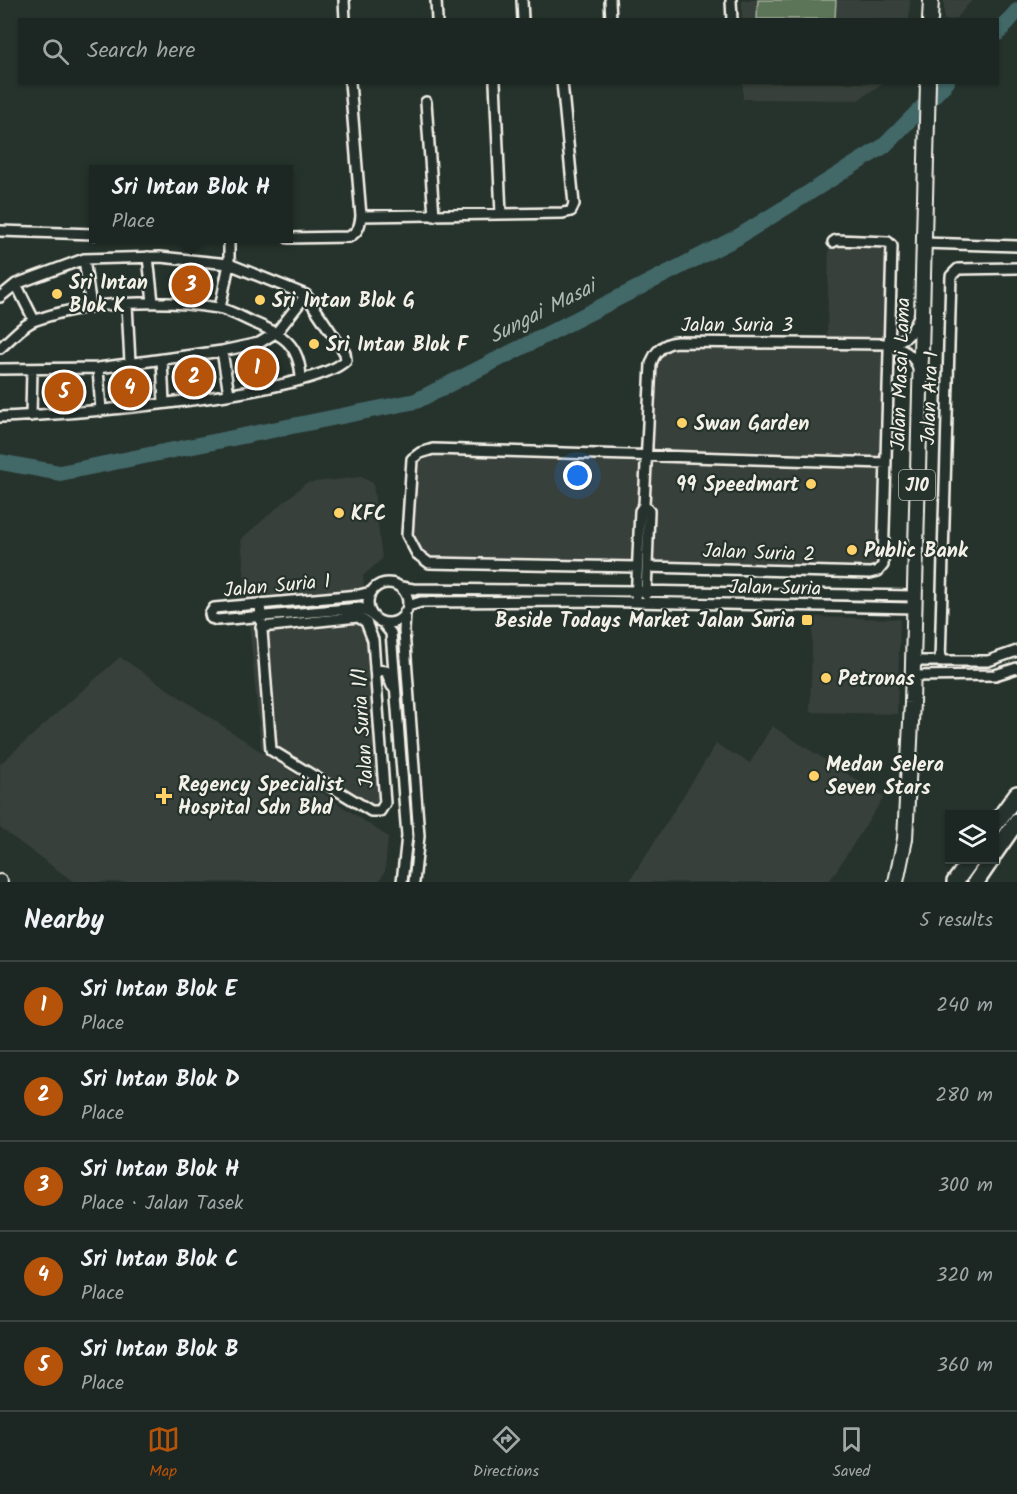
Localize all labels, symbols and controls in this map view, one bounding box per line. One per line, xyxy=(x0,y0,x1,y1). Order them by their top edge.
search box xyxy=(18,18,999,84)
text: Search here xyxy=(87,34,195,69)
icon: search xyxy=(39,35,72,68)
popup xyxy=(89,165,293,243)
text: Sri Intan Blok H xyxy=(112,171,270,206)
text: Place xyxy=(112,206,155,238)
pin: 3 xyxy=(172,262,210,308)
place label: Sri Intan Blok K xyxy=(69,268,148,323)
water label: Sungai Masai xyxy=(484,270,605,353)
place label: Sri Intan Blok G xyxy=(272,286,415,318)
marker: Sri Intan Blok K xyxy=(50,287,64,301)
marker: Sri Intan Blok G xyxy=(253,293,267,307)
street label: Jalan Masai Lama xyxy=(883,297,921,451)
street label: Jalan Suria 3 xyxy=(681,310,793,342)
place label: Sri Intan Blok F xyxy=(326,330,469,362)
marker: Sri Intan Blok F xyxy=(307,337,321,351)
pin: 1 xyxy=(238,346,276,391)
street label: Jalan Ara 1 xyxy=(913,350,949,446)
pin: 2 xyxy=(174,354,214,400)
pin: 4 xyxy=(110,366,150,410)
pin: 5 xyxy=(44,370,84,414)
place label: Swan Garden xyxy=(694,409,809,441)
marker: Swan Garden xyxy=(675,416,689,430)
your location xyxy=(563,461,592,490)
place label: 99 Speedmart xyxy=(676,470,800,502)
road number: J10 xyxy=(899,470,935,500)
marker: 99 Speedmart xyxy=(804,477,818,491)
place label: KFC xyxy=(351,499,386,531)
marker: KFC xyxy=(332,506,346,520)
street label: Jalan Suria 2 xyxy=(702,536,816,572)
place label: Public Bank xyxy=(864,536,969,568)
marker: Public Bank xyxy=(845,543,859,557)
street label: Jalan Suria 1 xyxy=(222,566,332,608)
street label: Jalan Suria xyxy=(728,572,822,606)
place label: Beside Todays Market Jalan Suria xyxy=(495,606,795,638)
marker: Beside Todays Market Jalan Suria xyxy=(800,613,814,627)
place label: Petronas xyxy=(838,664,915,696)
street label: Jalan Suria 1/1 xyxy=(344,667,384,789)
marker: Petronas xyxy=(819,671,833,685)
place label: Medan Selera Seven Stars xyxy=(826,750,944,805)
marker: Medan Selera Seven Stars xyxy=(807,769,821,783)
place label: Regency Specialist Hospital Sdn Bhd xyxy=(178,770,345,825)
marker: Regency Specialist Hospital Sdn Bhd xyxy=(155,787,173,805)
map controls xyxy=(945,810,999,864)
button: layers xyxy=(945,810,999,864)
text: Nearby xyxy=(24,900,104,942)
text: 5 results xyxy=(919,905,993,937)
text: Sri Intan Blok E xyxy=(81,973,237,1008)
text: 1 xyxy=(40,990,47,1022)
text: 240 m xyxy=(936,990,993,1022)
text: Place xyxy=(81,1008,124,1040)
text: Sri Intan Blok D xyxy=(81,1063,240,1098)
text: 2 xyxy=(38,1080,49,1112)
text: 280 m xyxy=(935,1080,993,1112)
text: Place xyxy=(81,1098,124,1130)
text: Sri Intan Blok H xyxy=(81,1153,239,1188)
text: 3 xyxy=(38,1170,49,1202)
text: 300 m xyxy=(938,1170,993,1202)
text: Place · Jalan Tasek xyxy=(81,1188,244,1220)
text: Sri Intan Blok C xyxy=(81,1243,239,1278)
text: 4 xyxy=(38,1260,49,1292)
text: 320 m xyxy=(936,1260,993,1292)
text: Place xyxy=(81,1278,124,1310)
text: Sri Intan Blok B xyxy=(81,1333,239,1368)
text: 5 xyxy=(38,1350,49,1382)
text: 360 m xyxy=(937,1350,993,1382)
text: Place xyxy=(81,1368,124,1400)
tab: Map xyxy=(147,1423,180,1484)
tab: Directions xyxy=(473,1423,539,1484)
tab: Saved xyxy=(832,1423,870,1484)

